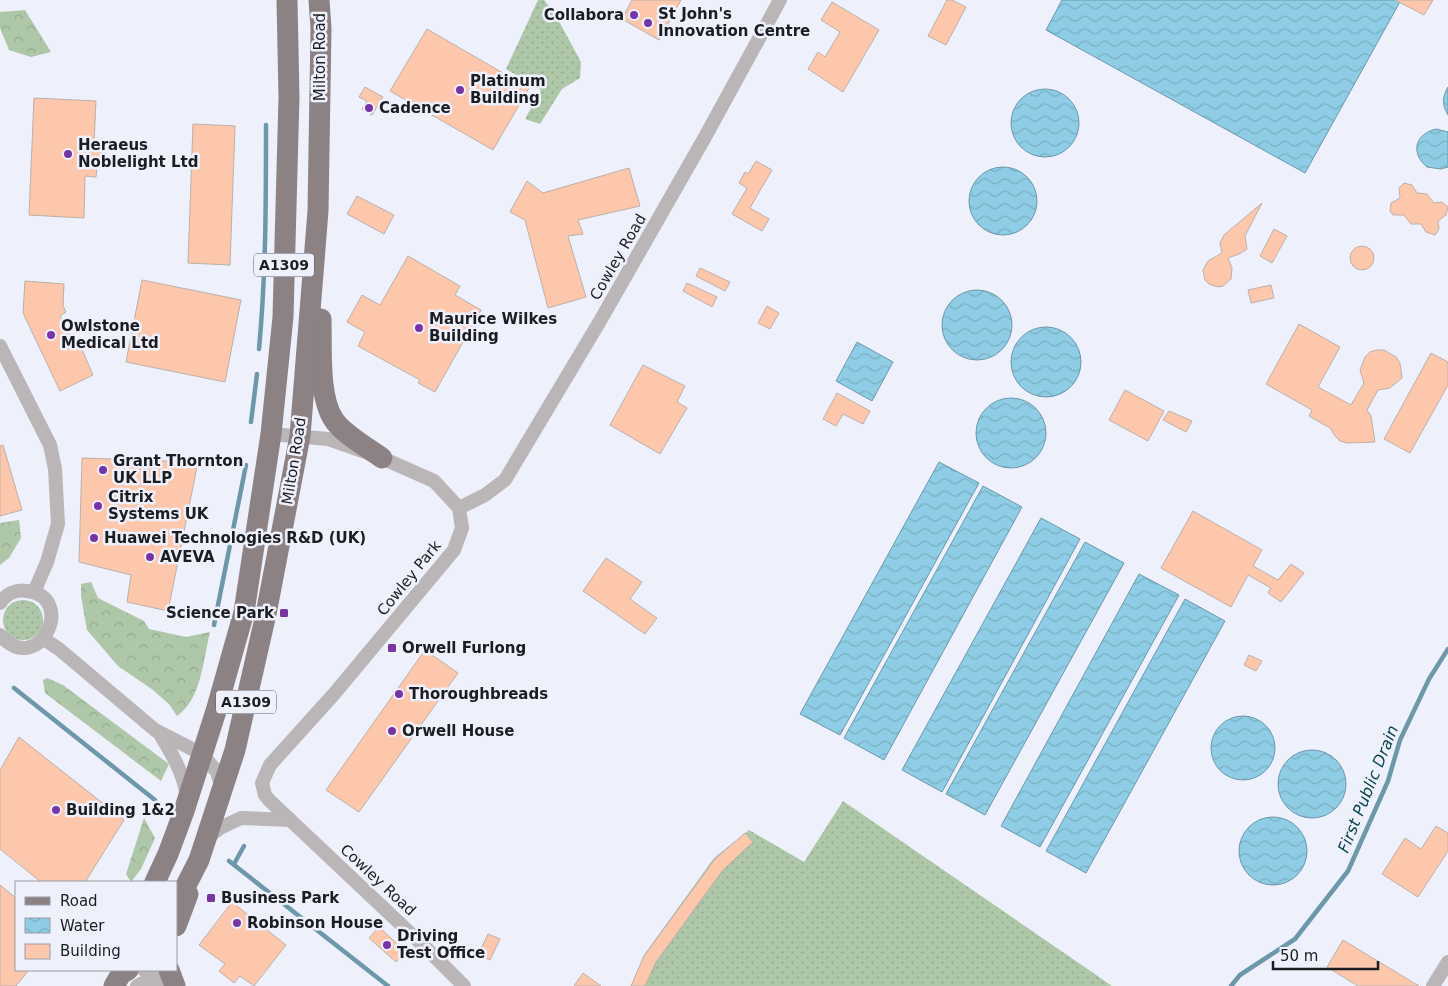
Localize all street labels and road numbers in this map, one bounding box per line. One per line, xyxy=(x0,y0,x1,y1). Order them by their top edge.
street label: Milton Road xyxy=(311,13,329,101)
street label: Cowley Road xyxy=(586,211,650,303)
road number: A1309 xyxy=(254,254,314,276)
street label: Milton Road xyxy=(278,416,310,506)
street label: Cowley Park xyxy=(373,537,445,619)
road number: A1309 xyxy=(216,690,276,714)
street label: Cowley Road xyxy=(337,840,419,920)

